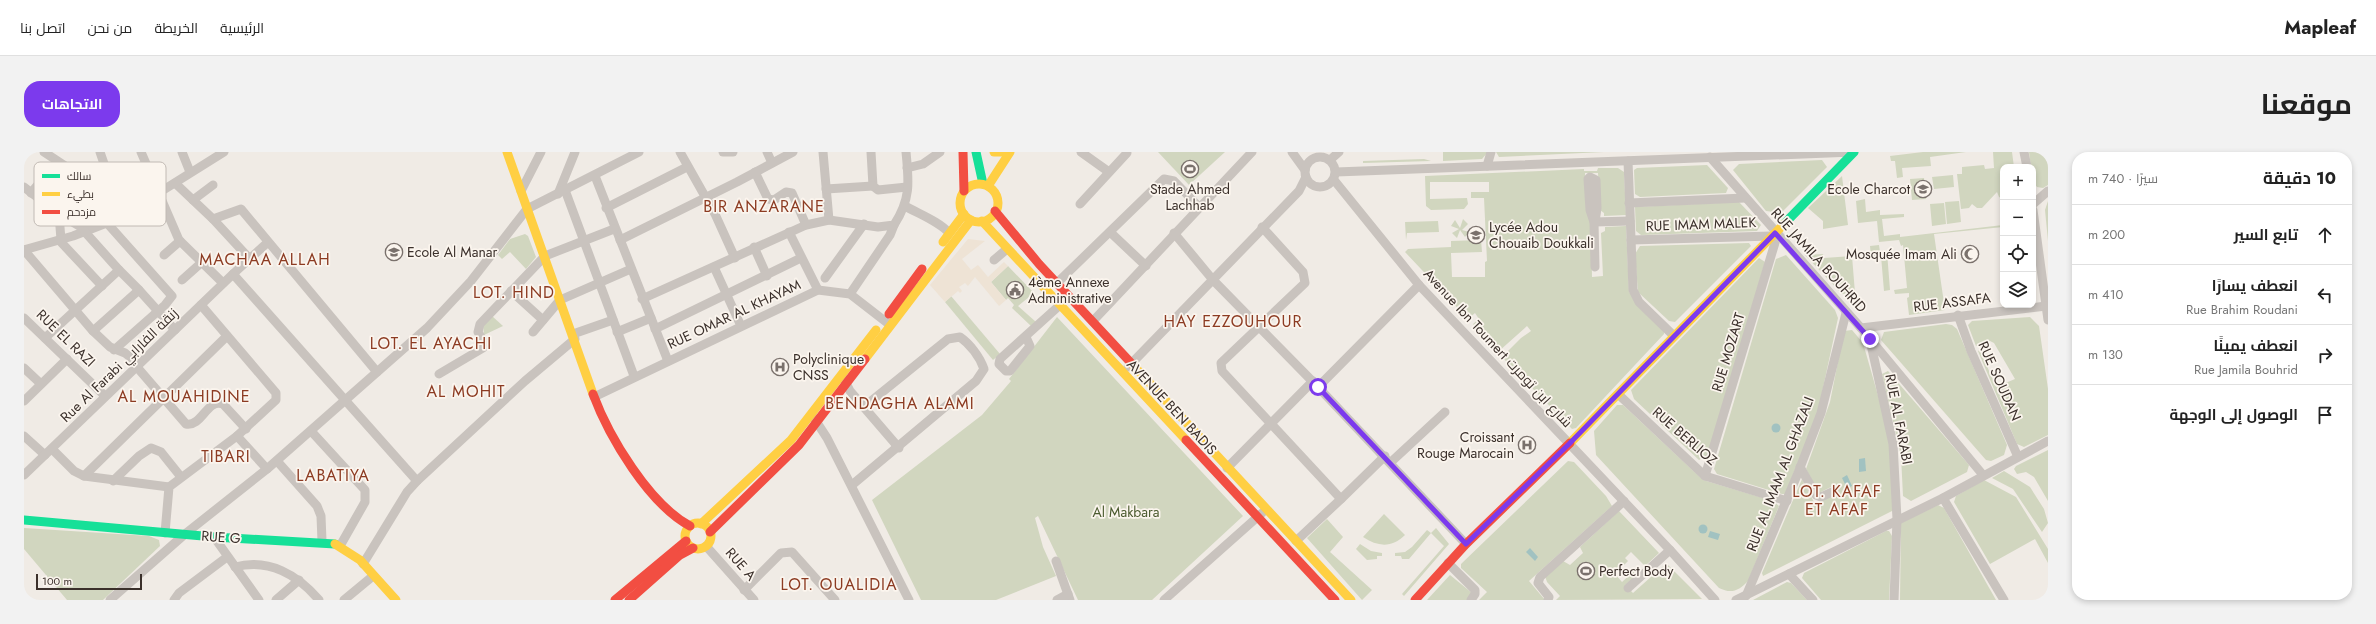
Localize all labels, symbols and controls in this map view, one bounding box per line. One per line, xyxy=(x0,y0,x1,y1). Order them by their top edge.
text: Mapleaf xyxy=(2284,14,2356,41)
text: اتصل بنا xyxy=(20,18,65,38)
text: من نحن xyxy=(87,18,132,38)
text: الخريطة xyxy=(154,18,198,38)
text: الرئيسية xyxy=(220,18,264,38)
button: الاتجاهات xyxy=(24,81,120,127)
text: موقعنا xyxy=(2261,84,2352,125)
sports icon: Stade Ahmed Lachhab xyxy=(1180,159,1200,179)
legend xyxy=(34,162,166,226)
map controls xyxy=(2000,164,2036,308)
button: + xyxy=(2000,164,2036,200)
text: 10 دقيقة xyxy=(2263,166,2336,190)
text: سالك xyxy=(67,168,91,184)
text: سيرًا · 740 m xyxy=(2088,169,2158,188)
place label: Stade Ahmed Lachhab xyxy=(1150,179,1230,215)
place label: Ecole Charcot xyxy=(1827,179,1911,199)
school or university icon: Ecole Charcot xyxy=(1913,179,1933,199)
text: بطيء xyxy=(67,186,94,203)
district label: BIR ANZARANE xyxy=(703,195,825,218)
button: − xyxy=(2000,200,2036,236)
street label: RUE JAMILA BOUHRID xyxy=(1767,203,1871,317)
text: مزدحم xyxy=(67,204,96,220)
street label: RUE IMAM MALEK xyxy=(1645,212,1757,236)
place label: Lycée Adou Chouaib Doukkali xyxy=(1489,217,1594,253)
text: تابع السير xyxy=(2234,224,2298,246)
icon: ahead xyxy=(2314,224,2336,246)
school or university icon: Lycée Adou Chouaib Doukkali xyxy=(1466,225,1486,245)
text: 200 m xyxy=(2088,225,2125,244)
button: locate xyxy=(2000,236,2036,272)
school or university icon: Ecole Al Manar xyxy=(384,242,404,262)
place label: Ecole Al Manar xyxy=(407,242,497,262)
place label: Mosquée Imam Ali xyxy=(1846,244,1957,264)
mosque icon: Mosquée Imam Ali xyxy=(1960,244,1980,264)
district label: MACHAA ALLAH xyxy=(199,248,331,271)
street label: Avenue Ibn Toumert شارع ابن تومرت xyxy=(1419,264,1577,432)
place label: 4ème Annexe Administrative xyxy=(1028,272,1111,308)
button: layers xyxy=(2000,272,2036,308)
street label: RUE OMAR AL KHAYAM xyxy=(664,274,804,354)
text: انعطف يسارًا xyxy=(2212,275,2298,297)
public building icon: 4ème Annexe Administrative xyxy=(1005,280,1025,300)
district label: LOT. HIND xyxy=(473,281,555,304)
icon: left xyxy=(2314,284,2336,306)
text: 410 m xyxy=(2088,285,2123,304)
street label: RUE ASSAFA xyxy=(1912,287,1992,317)
text: Rue Brahim Roudani xyxy=(2186,300,2298,319)
street label: Rue Al Farabi زنقة الفارابي xyxy=(56,303,184,428)
street label: RUE EL RAZI xyxy=(32,305,100,371)
district label: HAY EZZOUHOUR xyxy=(1164,310,1302,333)
street label: RUE MOZART xyxy=(1706,310,1750,394)
route end xyxy=(1861,330,1879,348)
district label: LOT. EL AYACHI xyxy=(370,332,492,355)
text: انعطف يمينًا xyxy=(2214,335,2298,357)
street label: RUE SOUDAN xyxy=(1974,338,2026,424)
icon: right xyxy=(2314,344,2336,366)
text: 130 m xyxy=(2088,345,2123,364)
place label: Polyclinique CNSS xyxy=(793,349,864,385)
street label: AVENUE BEN BADIS xyxy=(1122,355,1222,460)
hospital icon: Polyclinique CNSS xyxy=(770,357,790,377)
text: Rue Jamila Bouhrid xyxy=(2194,360,2298,379)
street label: RUE AL FARABI xyxy=(1880,372,1918,466)
route start xyxy=(1309,378,1327,396)
district label: AL MOHIT xyxy=(427,380,505,403)
district label: AL MOUAHIDINE xyxy=(117,385,251,408)
district label: BENDAGHA ALAMI xyxy=(825,392,975,415)
street label: RUE AL IMAM AL GHAZALI xyxy=(1741,394,1819,554)
street label: RUE BERLIOZ xyxy=(1648,402,1722,470)
text: الوصول إلى الوجهة xyxy=(2169,404,2298,426)
icon: arrive xyxy=(2314,404,2336,426)
place label: Croissant Rouge Marocain xyxy=(1417,427,1515,463)
hospital icon: Croissant Rouge Marocain xyxy=(1517,435,1537,455)
district label: TIBARI xyxy=(201,445,251,468)
district label: LABATIYA xyxy=(296,464,370,487)
district label: LOT. KAFAF ET AFAF xyxy=(1792,480,1882,521)
park label: Al Makbara xyxy=(1092,502,1160,522)
street label: RUE G xyxy=(201,526,241,548)
street label: RUE A xyxy=(721,543,761,585)
sports icon: Perfect Body xyxy=(1576,561,1596,581)
place label: Perfect Body xyxy=(1599,561,1674,581)
scale bar xyxy=(36,572,142,591)
text: 100 m xyxy=(42,573,72,589)
district label: LOT. OUALIDIA xyxy=(780,573,898,596)

